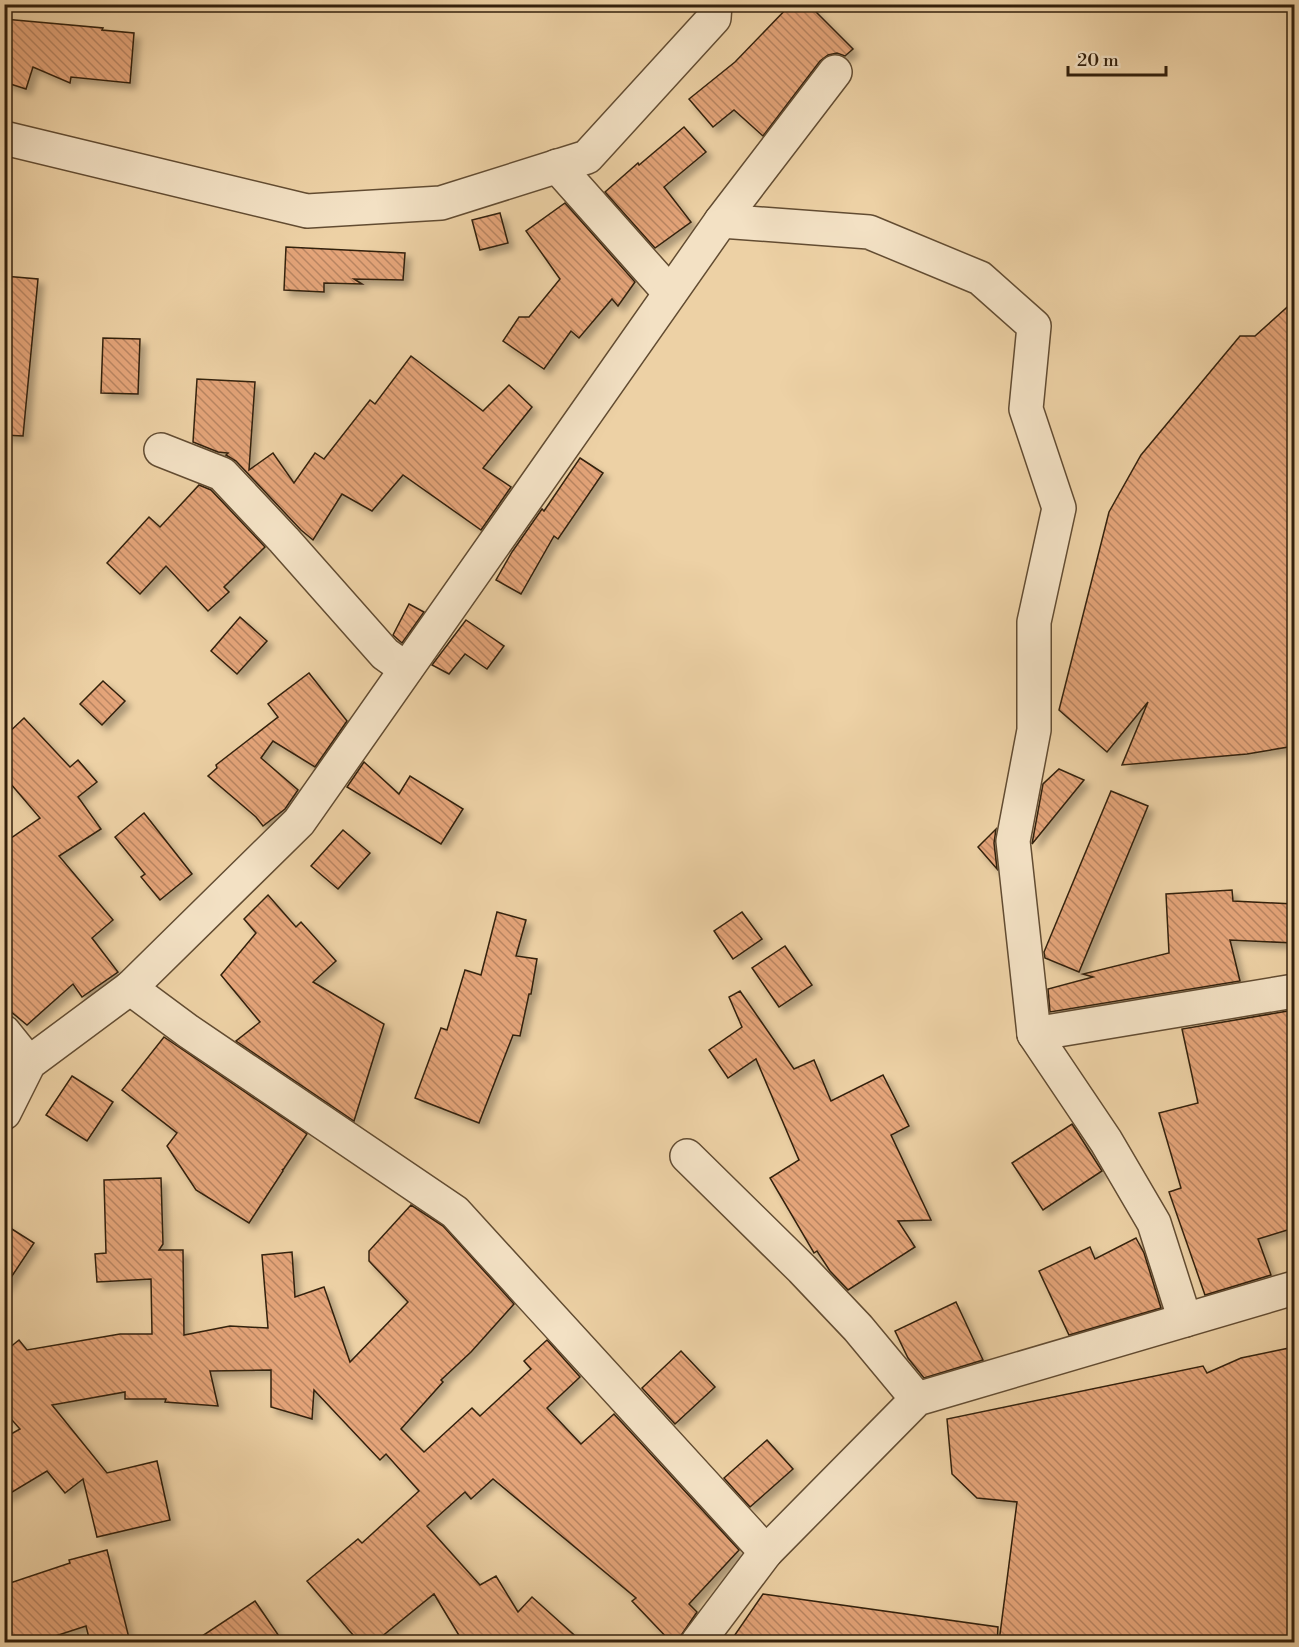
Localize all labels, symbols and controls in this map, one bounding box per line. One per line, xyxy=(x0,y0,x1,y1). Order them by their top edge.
scale bar xyxy=(1068,39,1166,77)
text: 20 m xyxy=(1077,49,1119,72)

